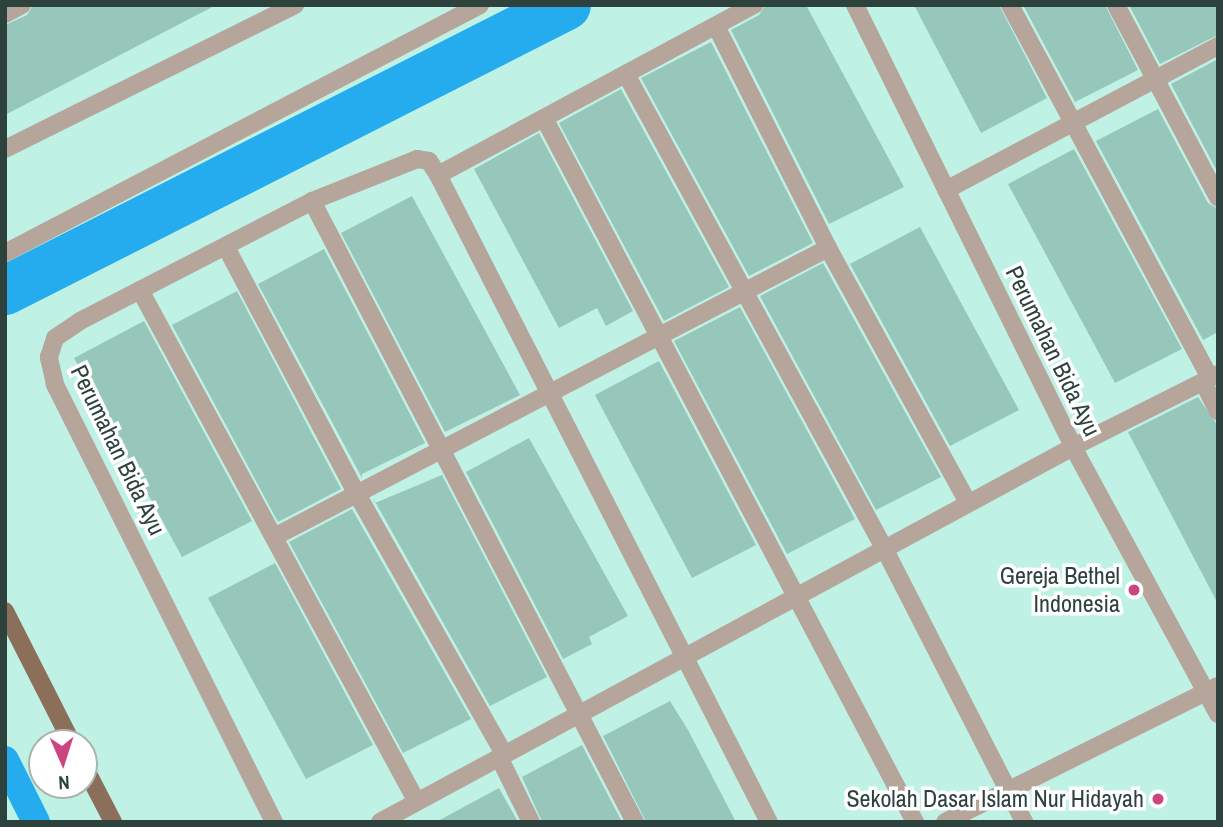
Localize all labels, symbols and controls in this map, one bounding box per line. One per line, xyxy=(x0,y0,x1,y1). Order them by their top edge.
street label: Perumahan Bida Ayu xyxy=(999,261,1107,441)
street label: Perumahan Bida Ayu xyxy=(64,360,172,540)
place label: Gereja Bethel Indonesia xyxy=(1000,562,1120,618)
marker: Gereja Bethel Indonesia xyxy=(1126,582,1142,598)
north arrow xyxy=(28,729,98,799)
text: N xyxy=(58,770,70,796)
place label: Sekolah Dasar Islam Nur Hidayah xyxy=(846,785,1144,813)
marker: Sekolah Dasar Islam Nur Hidayah xyxy=(1150,791,1166,807)

